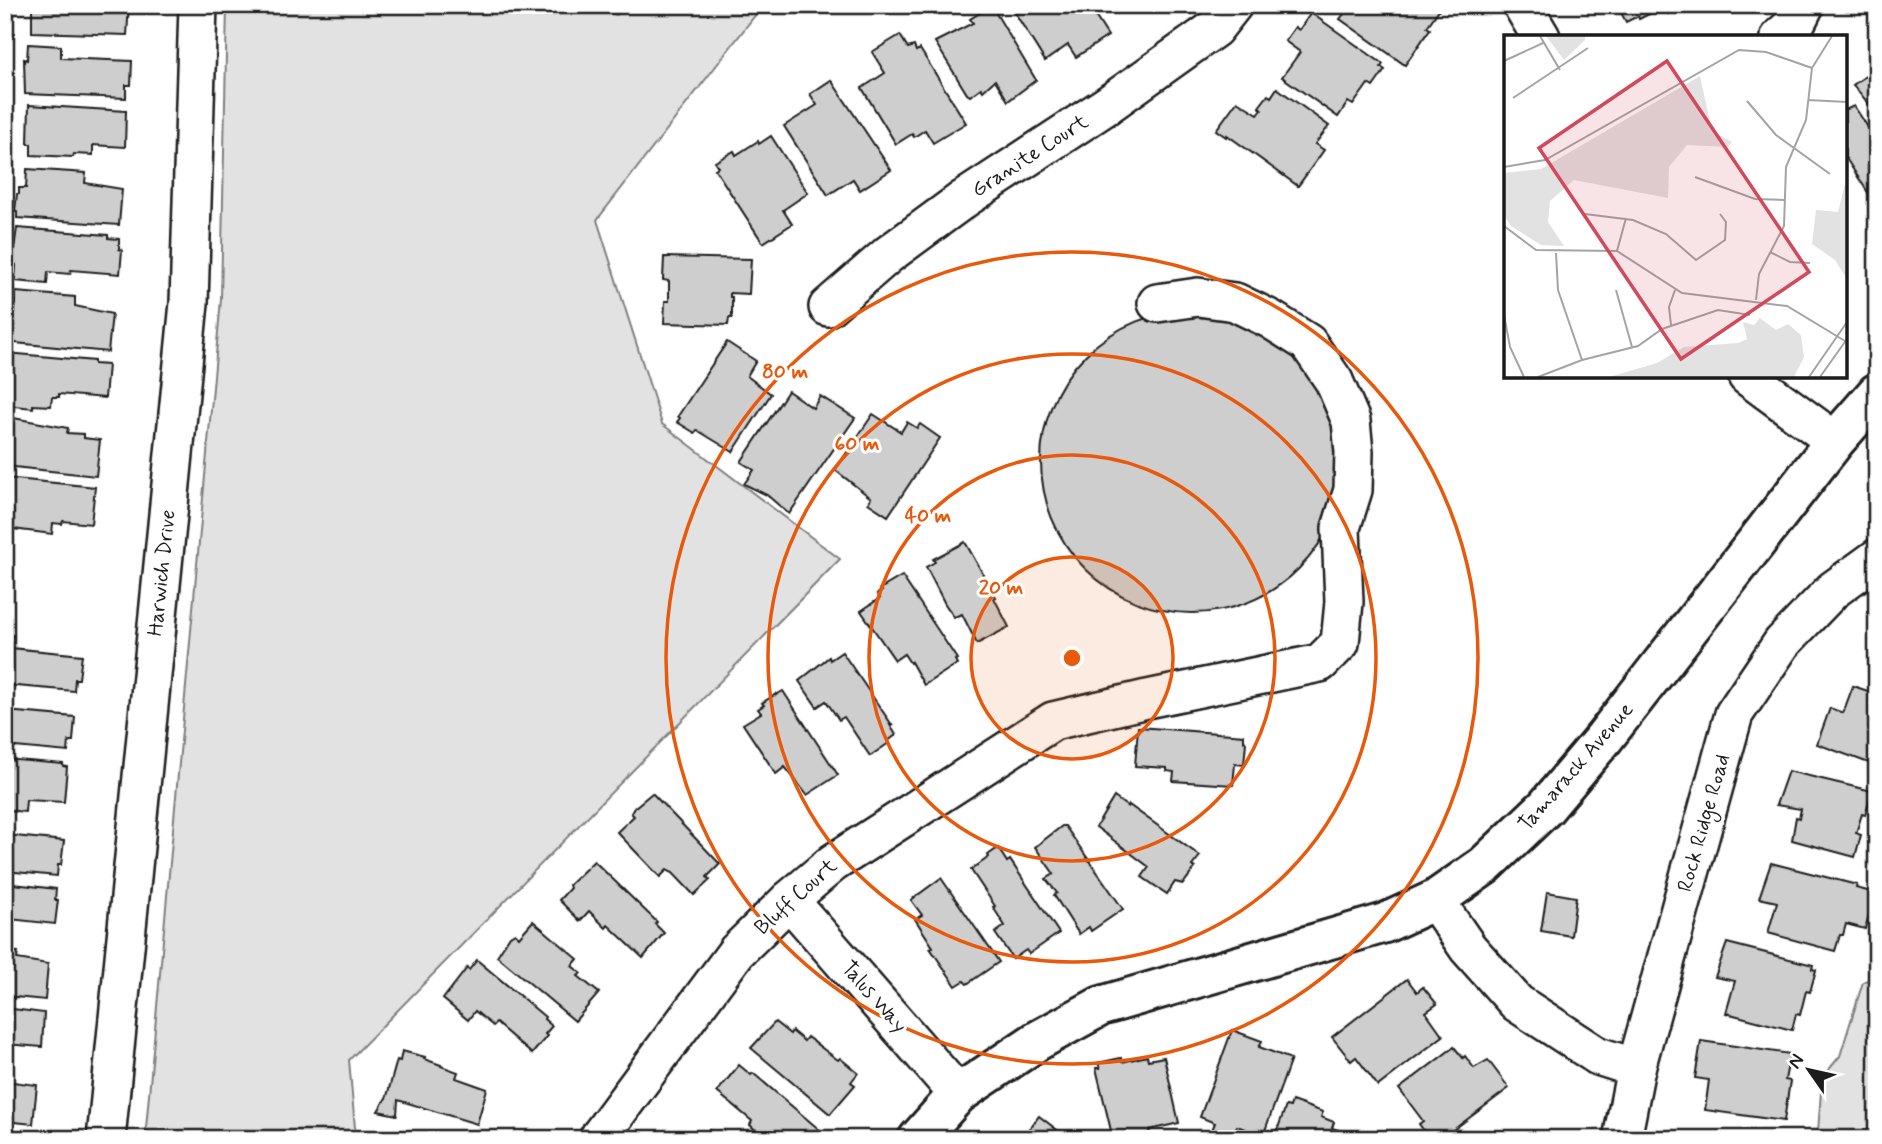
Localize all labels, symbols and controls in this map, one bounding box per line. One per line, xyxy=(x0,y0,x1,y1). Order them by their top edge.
inset map xyxy=(1504,35,1847,378)
street label: Granite Court xyxy=(966,108,1094,204)
text: 80 m xyxy=(762,358,808,386)
text: 60 m xyxy=(834,430,880,458)
text: 40 m xyxy=(905,502,952,530)
street label: Harwich Drive xyxy=(141,508,183,638)
text: 20 m xyxy=(979,574,1024,602)
centre of rings xyxy=(1060,646,1084,670)
street label: Tamarack Avenue xyxy=(1512,696,1640,838)
street label: Rock Ridge Road xyxy=(1671,751,1738,895)
street label: Bluff Court xyxy=(749,852,844,942)
street label: Talus Way xyxy=(835,955,913,1039)
north arrow xyxy=(1773,1036,1843,1106)
text: N xyxy=(1782,1049,1810,1074)

